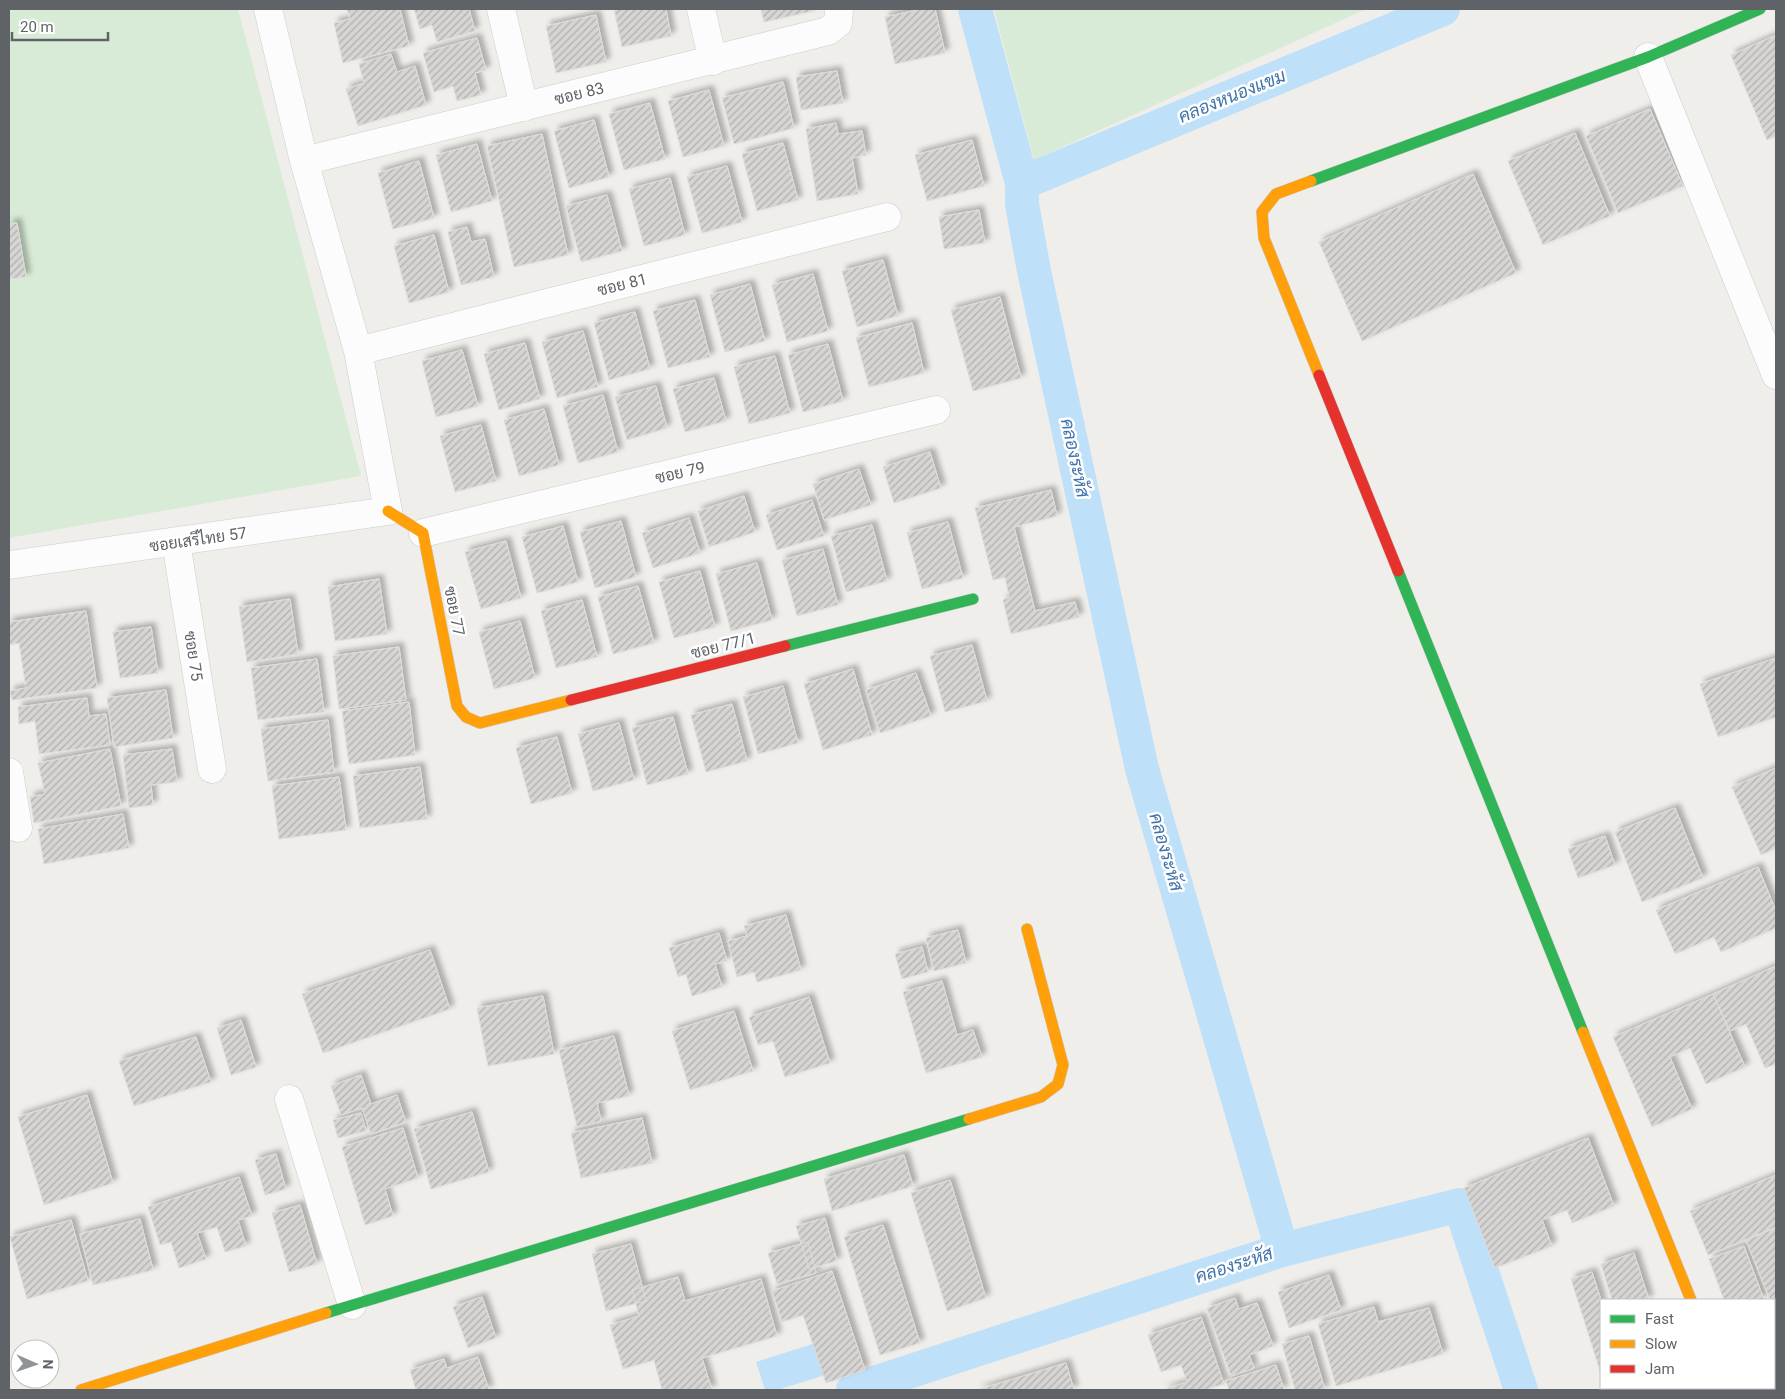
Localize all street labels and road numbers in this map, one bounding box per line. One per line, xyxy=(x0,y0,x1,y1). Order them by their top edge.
street label: ซอย 83 xyxy=(552,78,606,109)
street label: ซอย 81 xyxy=(595,269,649,300)
street label: ซอย 79 xyxy=(653,458,707,487)
street label: ซอยเสรีไทย 57 xyxy=(148,521,248,556)
street label: ซอย 77 xyxy=(440,585,469,638)
street label: ซอย 77/1 xyxy=(689,628,757,663)
street label: ซอย 75 xyxy=(180,630,207,682)

